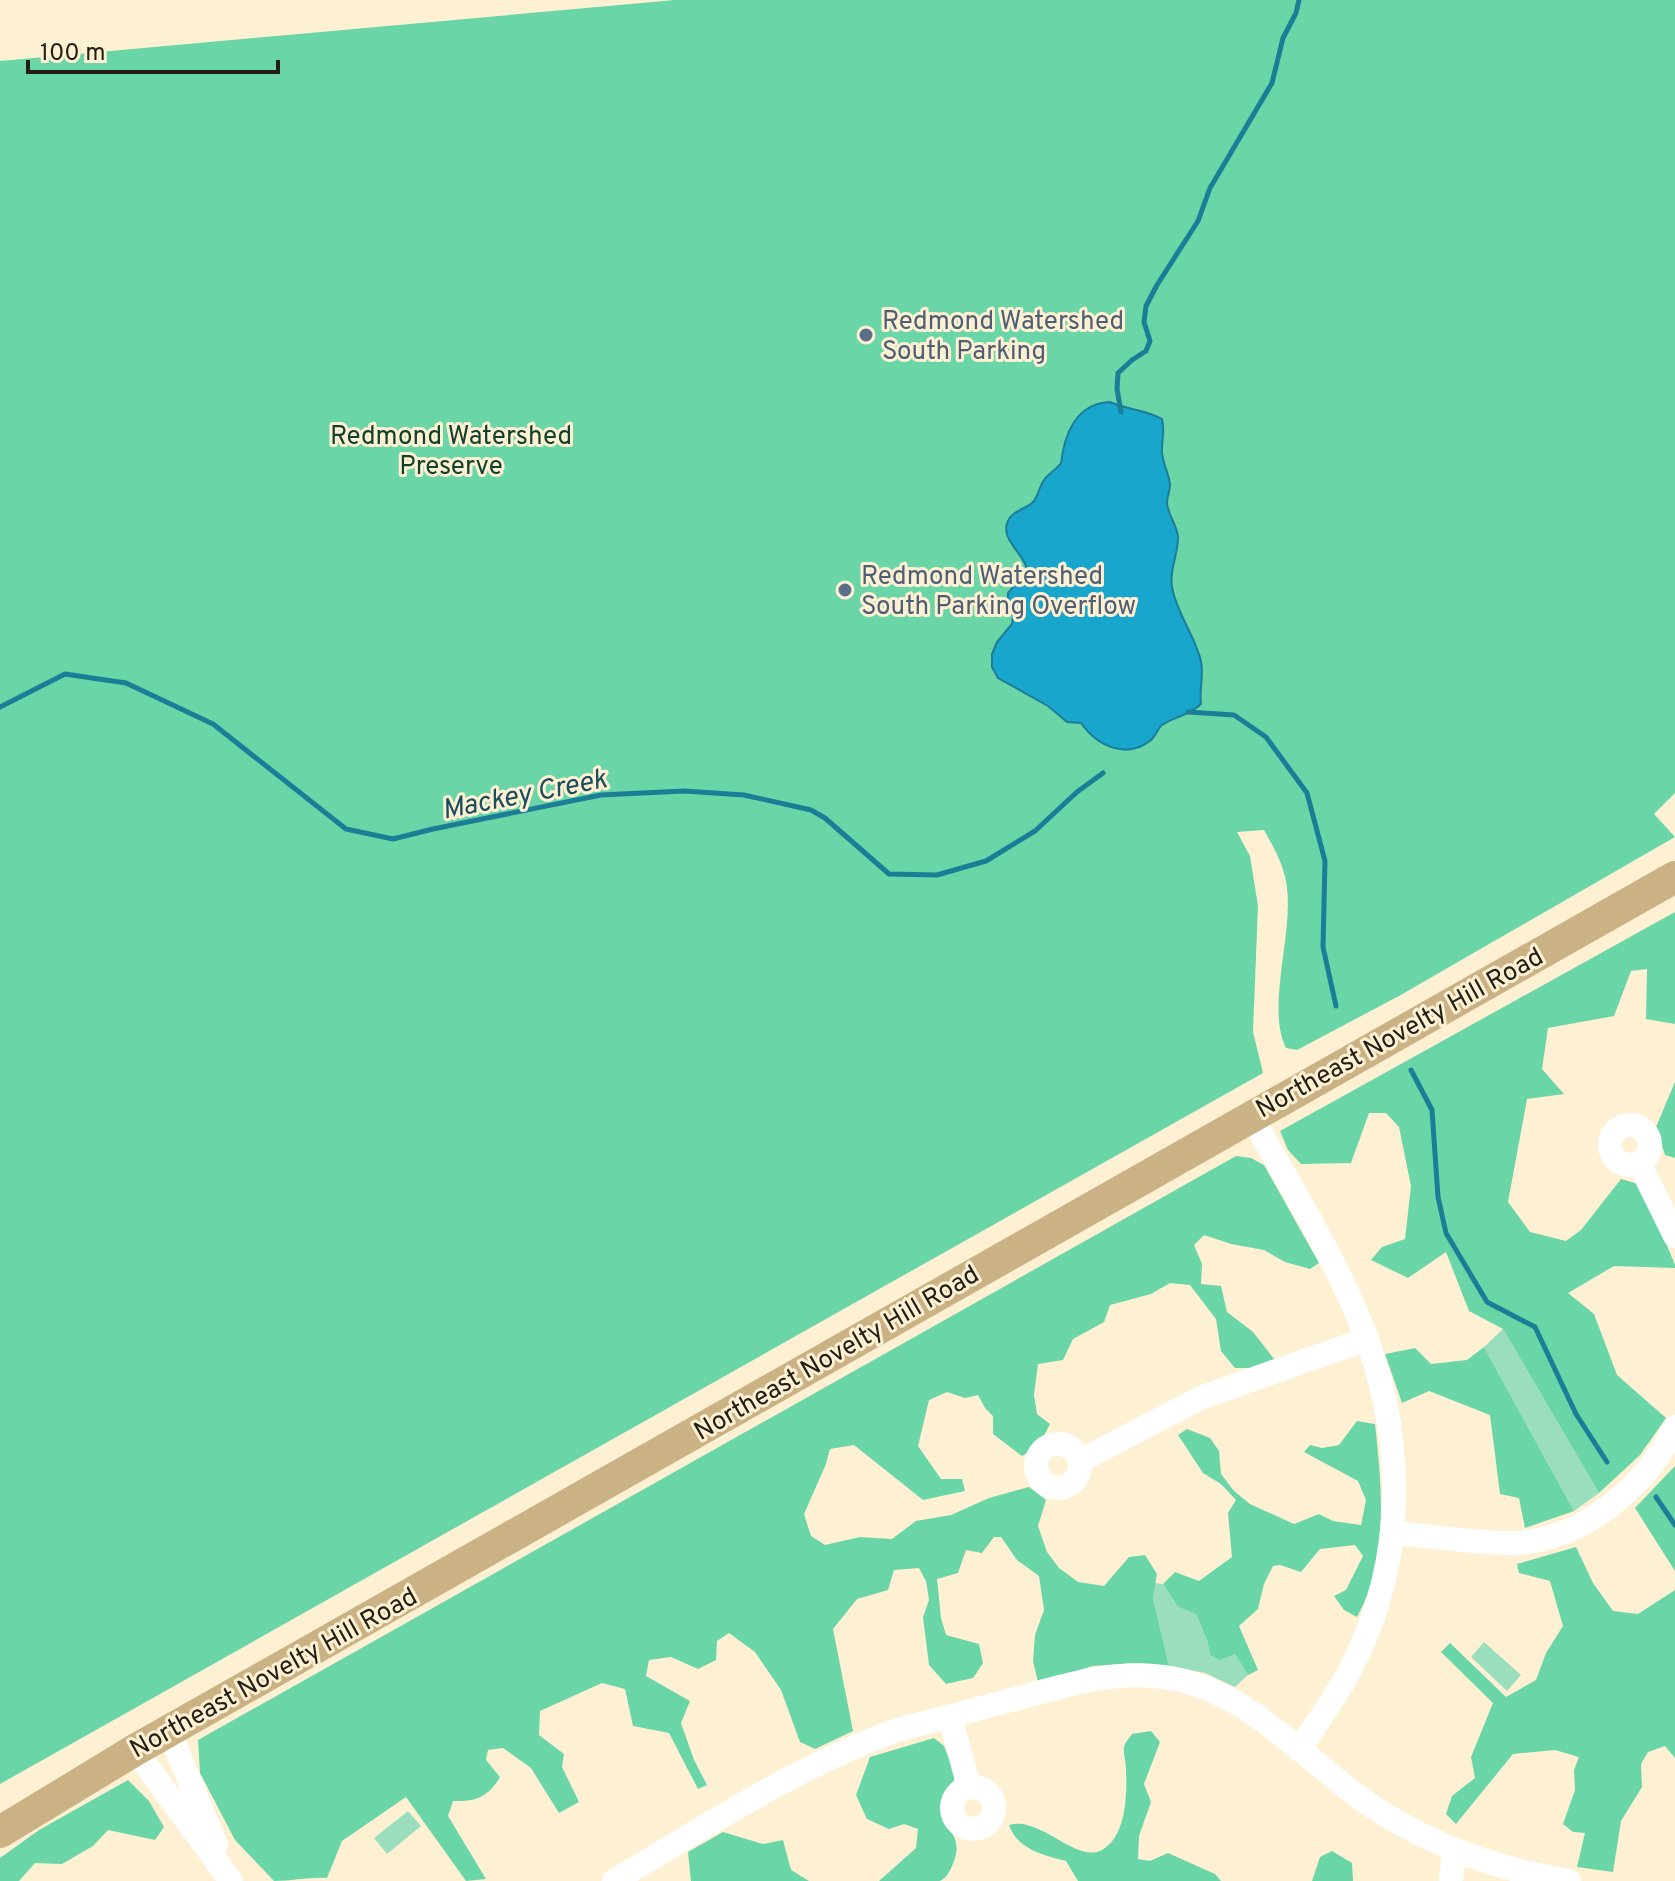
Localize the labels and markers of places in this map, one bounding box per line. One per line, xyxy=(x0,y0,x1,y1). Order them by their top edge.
place label: Redmond Watershed South Parking xyxy=(882,306,1124,369)
marker: Redmond Watershed South Parking xyxy=(857,326,875,344)
place label: Redmond Watershed South Parking Overflow xyxy=(861,561,1136,624)
marker: Redmond Watershed South Parking Overflow xyxy=(836,581,854,599)

